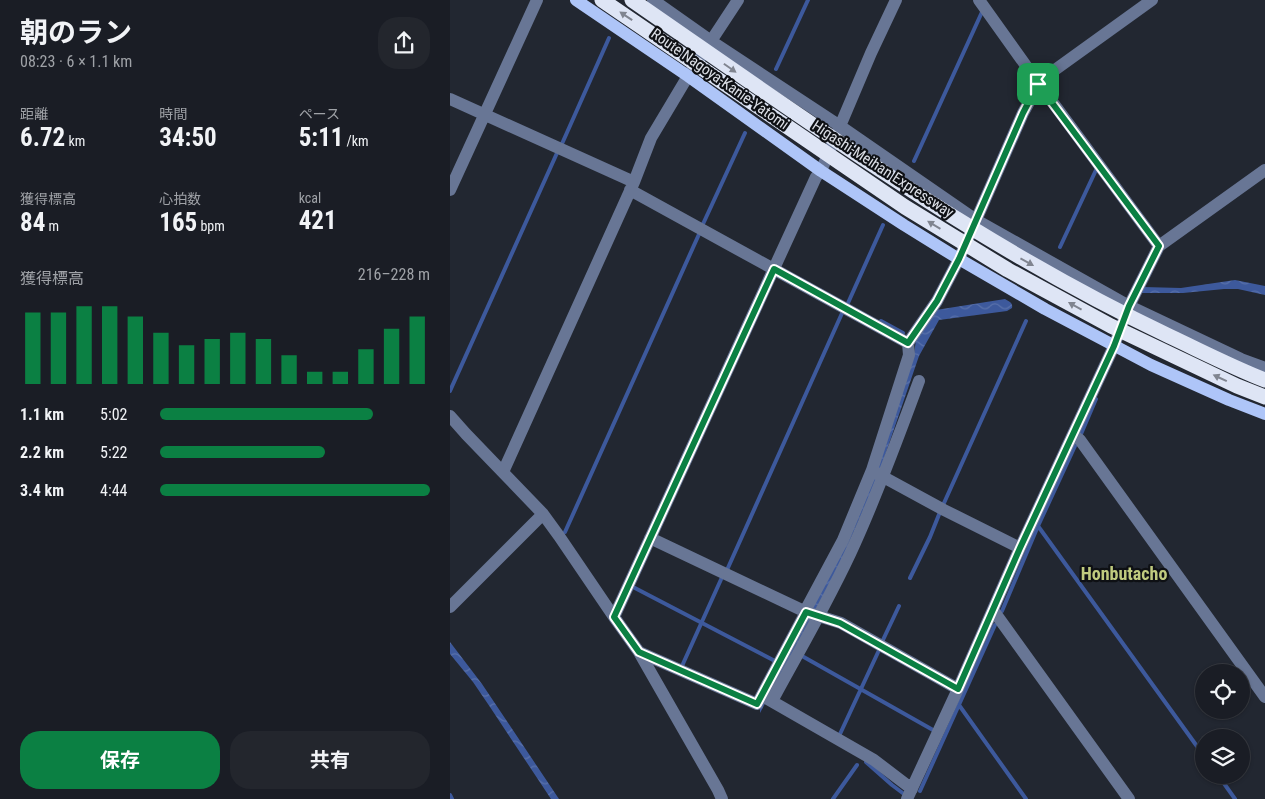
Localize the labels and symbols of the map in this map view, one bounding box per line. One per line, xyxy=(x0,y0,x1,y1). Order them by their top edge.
one-way arrow xyxy=(619,11,632,21)
street label: Route Nagoya-Kanie-Yatomi xyxy=(648,25,792,133)
one-way arrow xyxy=(723,63,737,72)
pin xyxy=(1017,63,1059,105)
street label: Higashi-Meihan Expressway xyxy=(809,116,957,222)
one-way arrow xyxy=(928,220,941,229)
one-way arrow xyxy=(1020,257,1034,266)
one-way arrow xyxy=(1067,302,1082,310)
one-way arrow xyxy=(1213,374,1227,382)
district label: Honbutacho xyxy=(1081,563,1167,584)

